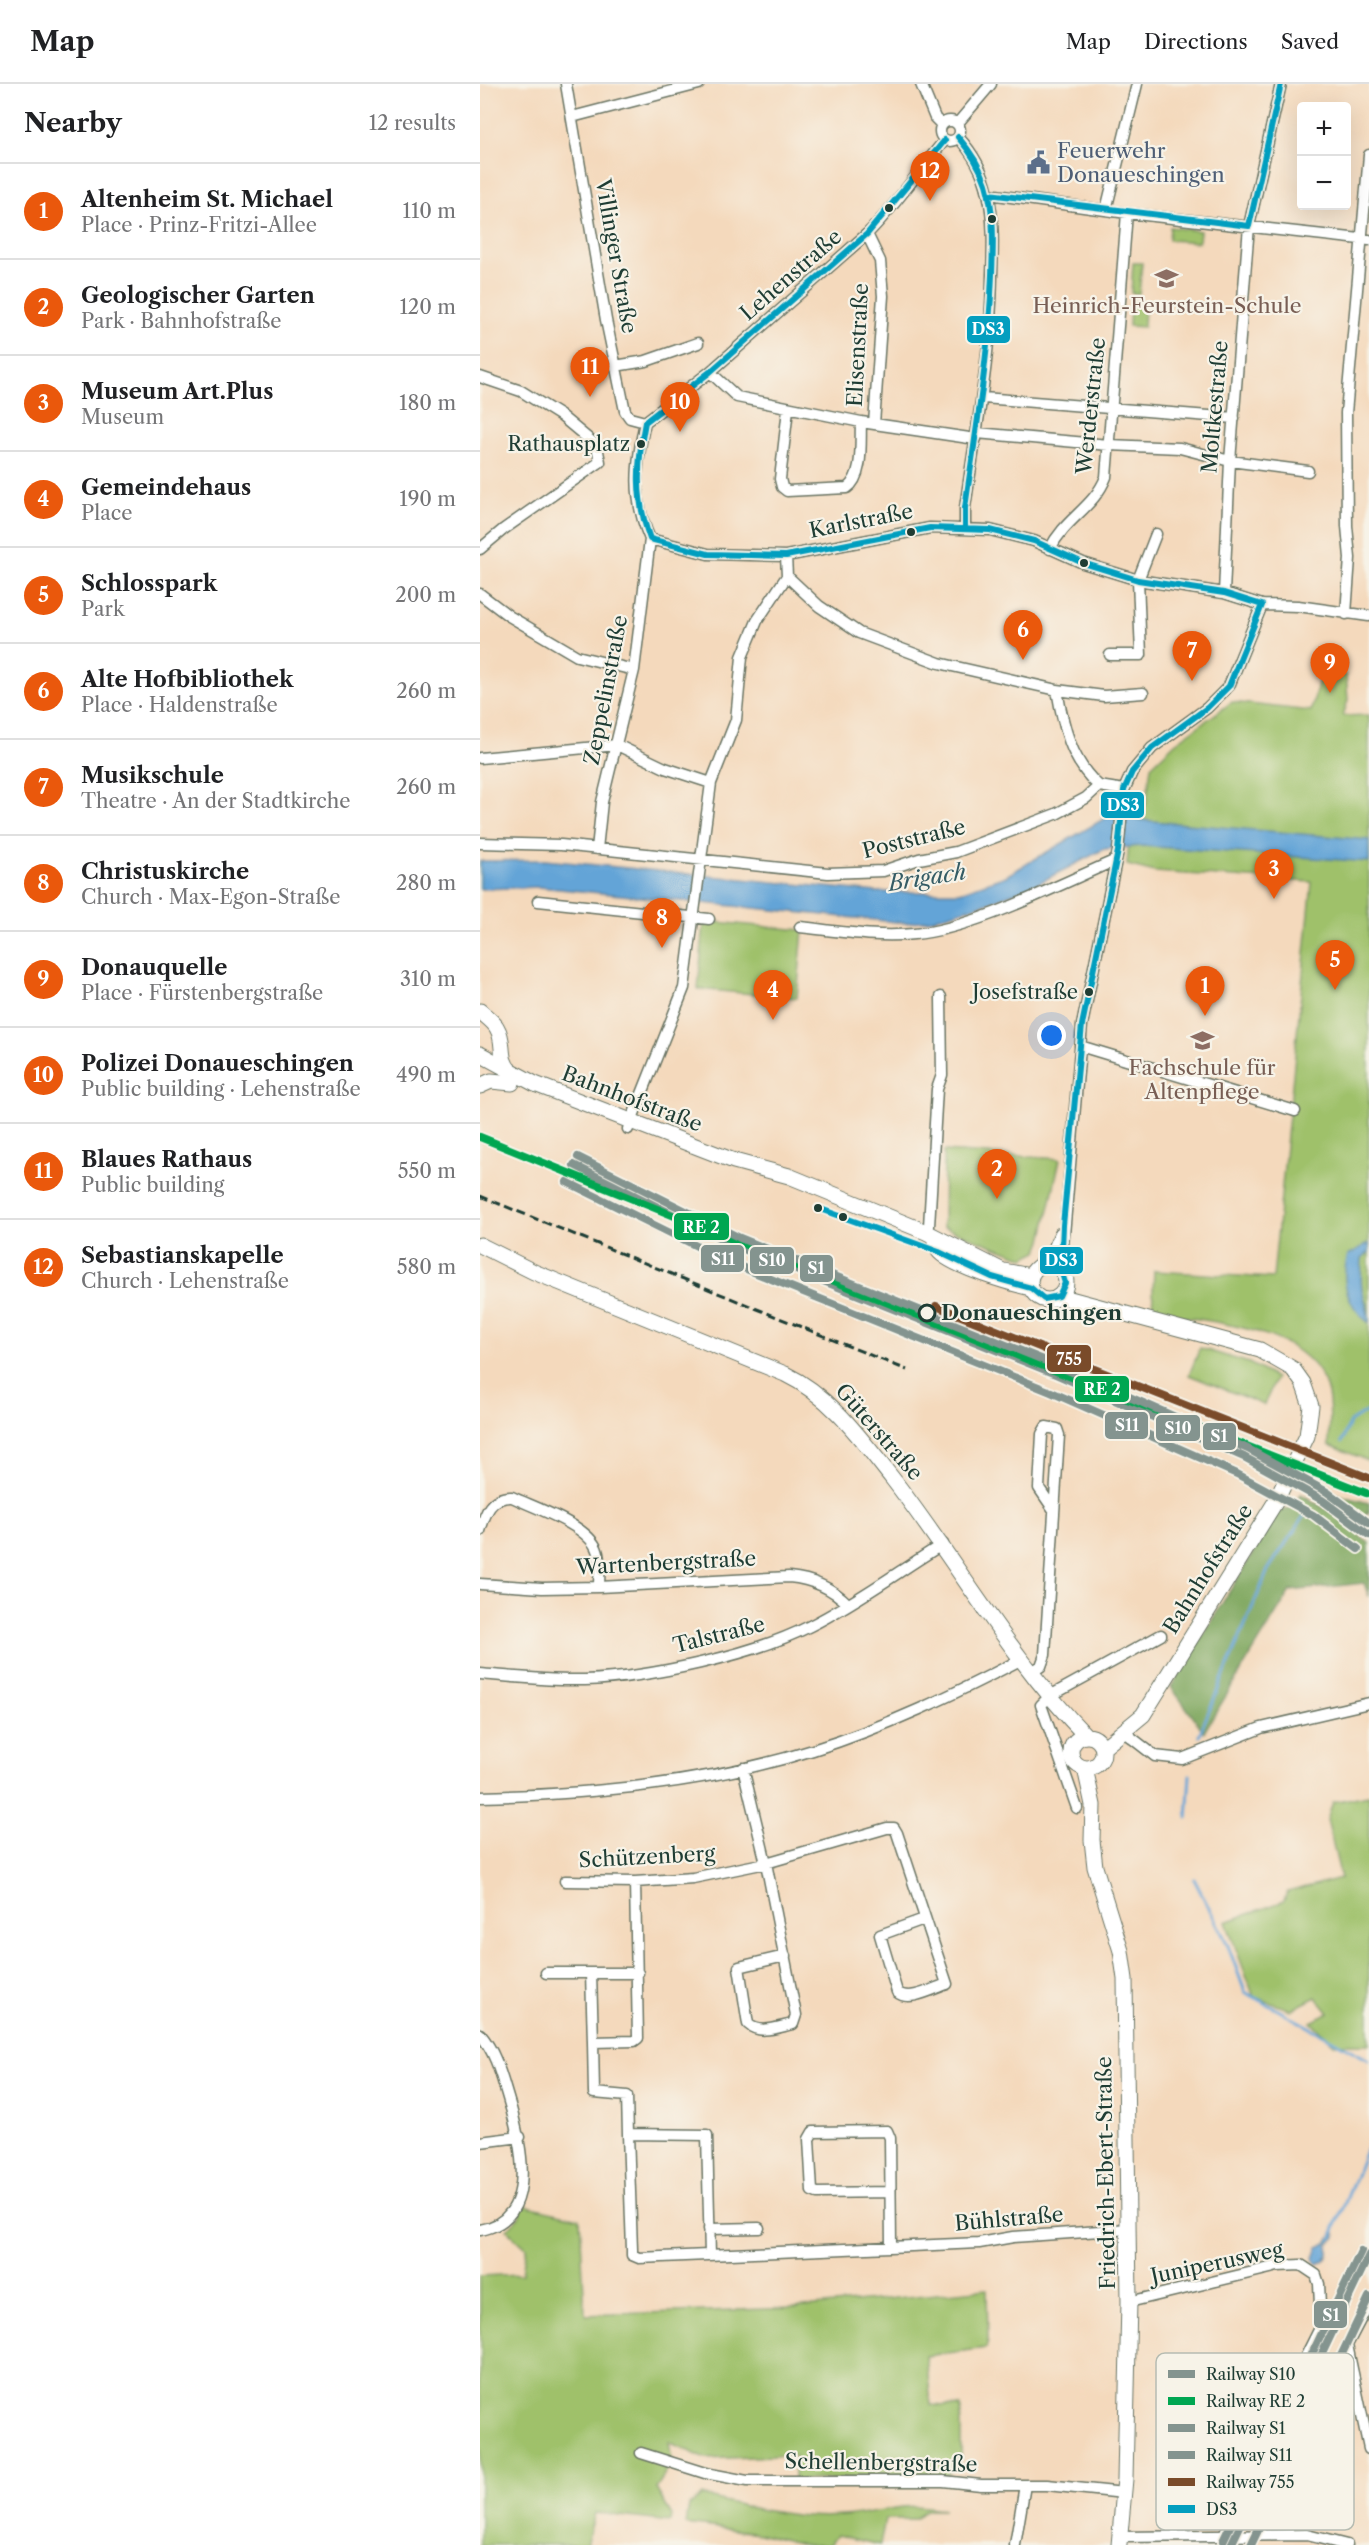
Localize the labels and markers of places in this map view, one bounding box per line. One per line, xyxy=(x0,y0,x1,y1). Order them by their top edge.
place label: Feuerwehr Donaueschingen xyxy=(1057,138,1225,187)
public building icon: Feuerwehr Donaueschingen xyxy=(1026,150,1052,176)
pin: 12 xyxy=(910,152,950,201)
unlabelled marker xyxy=(883,202,895,214)
unlabelled marker xyxy=(986,213,998,225)
school or university icon: Heinrich-Feurstein-Schule xyxy=(1154,265,1180,291)
place label: Heinrich-Feurstein-Schule xyxy=(1033,293,1301,318)
pin: 11 xyxy=(570,348,610,397)
pin: 10 xyxy=(660,382,700,432)
place label: Rathausplatz xyxy=(507,432,630,456)
marker: Rathausplatz xyxy=(635,438,647,450)
unlabelled marker xyxy=(905,526,917,538)
unlabelled marker xyxy=(1078,557,1090,569)
pin: 6 xyxy=(1004,610,1042,660)
pin: 7 xyxy=(1172,632,1212,681)
pin: 9 xyxy=(1310,644,1350,693)
pin: 3 xyxy=(1254,850,1294,899)
pin: 8 xyxy=(642,898,681,948)
pin: 5 xyxy=(1316,940,1354,990)
pin: 1 xyxy=(1186,966,1224,1016)
pin: 4 xyxy=(754,970,792,1020)
place label: Josefstraße xyxy=(969,980,1078,1004)
marker: Josefstraße xyxy=(1083,986,1095,998)
school or university icon: Fachschule für Altenpflege xyxy=(1189,1027,1215,1053)
place label: Fachschule für Altenpflege xyxy=(1129,1055,1276,1104)
pin: 2 xyxy=(978,1150,1016,1199)
unlabelled marker xyxy=(812,1202,824,1214)
unlabelled marker xyxy=(837,1211,849,1223)
place label: Donaueschingen xyxy=(941,1300,1123,1325)
marker: Donaueschingen xyxy=(918,1304,936,1322)

